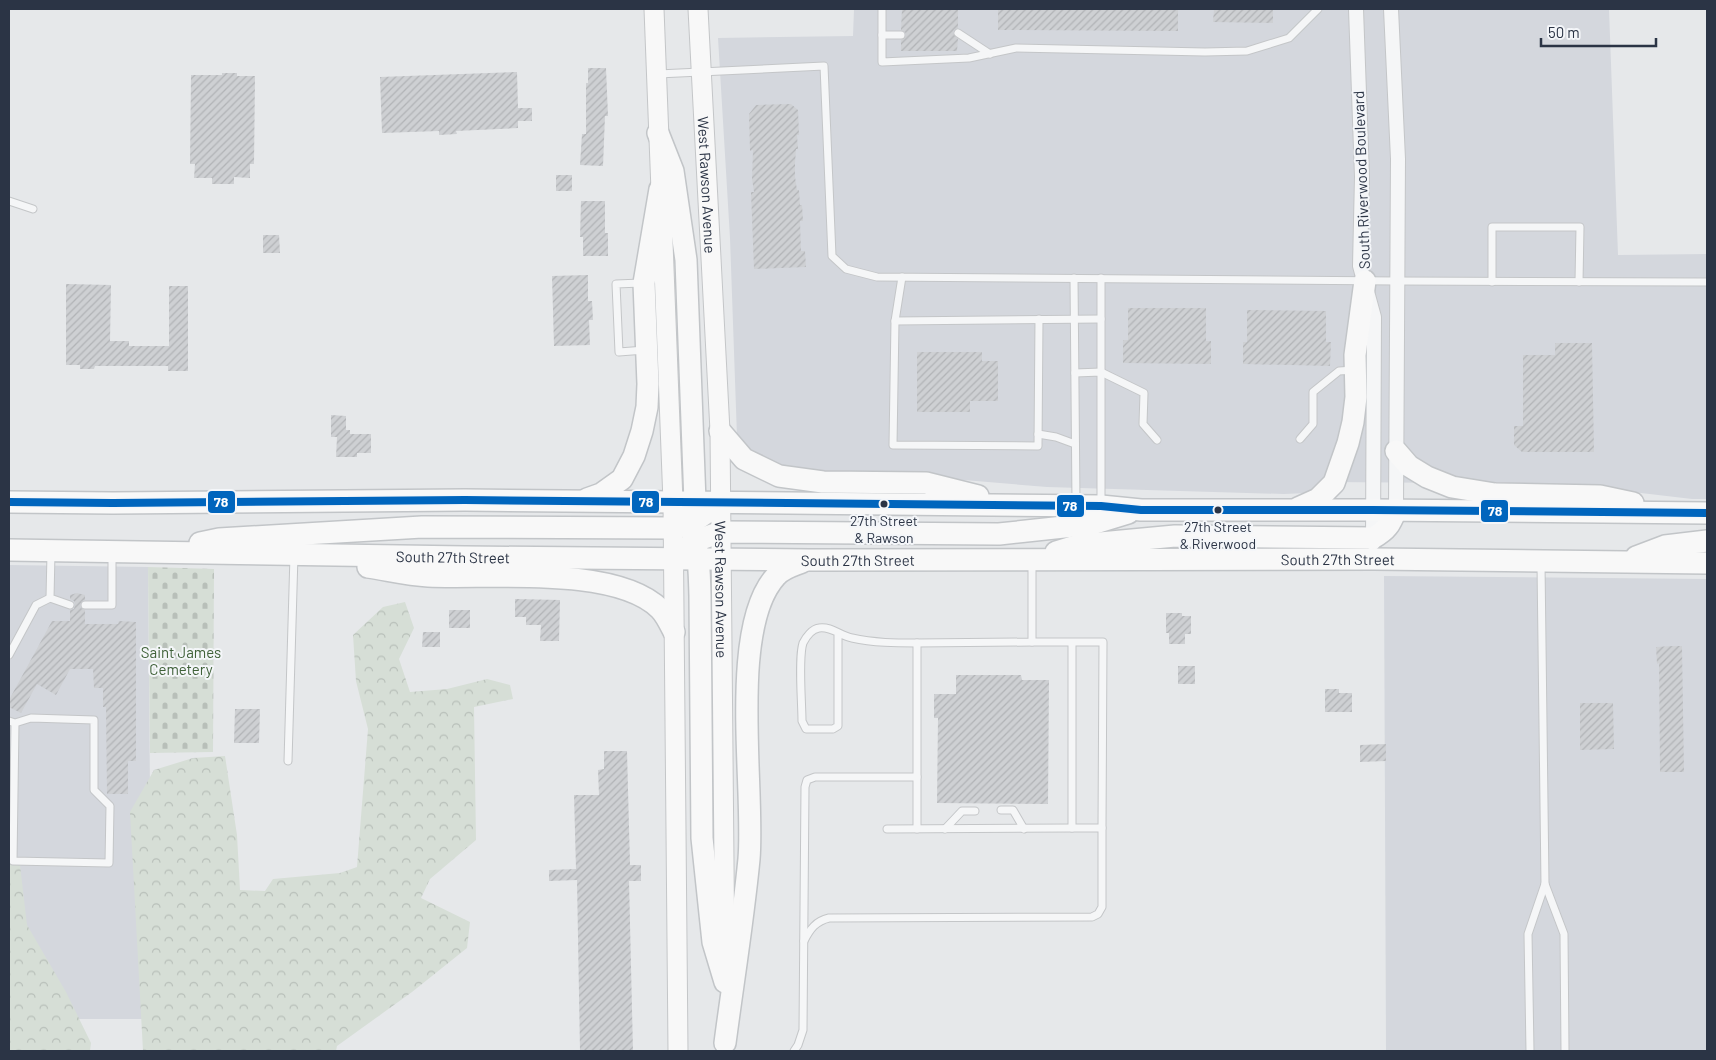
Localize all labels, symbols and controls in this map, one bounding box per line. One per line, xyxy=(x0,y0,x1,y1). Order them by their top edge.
scale bar xyxy=(1541,15,1656,47)
text: 50 m xyxy=(1548,23,1580,41)
street label: South Riverwood Boulevard xyxy=(1349,91,1373,269)
street label: West Rawson Avenue xyxy=(695,116,720,254)
line badge: 78 xyxy=(207,490,236,514)
line badge: 78 xyxy=(631,490,660,514)
text: 78 xyxy=(214,493,229,510)
text: 78 xyxy=(639,493,654,510)
line badge: 78 xyxy=(1056,494,1085,518)
text: 78 xyxy=(1063,497,1078,514)
marker: 27th Street & Rawson xyxy=(879,499,889,509)
line badge: 78 xyxy=(1480,499,1509,523)
text: 78 xyxy=(1488,502,1503,519)
marker: 27th Street & Riverwood xyxy=(1213,505,1223,515)
place label: 27th Street & Rawson xyxy=(850,512,918,546)
place label: 27th Street & Riverwood xyxy=(1180,518,1256,552)
street label: West Rawson Avenue xyxy=(712,521,731,658)
street label: South 27th Street xyxy=(396,547,510,566)
street label: South 27th Street xyxy=(1281,550,1395,568)
street label: South 27th Street xyxy=(801,551,915,569)
park label: Saint James Cemetery xyxy=(141,643,221,678)

